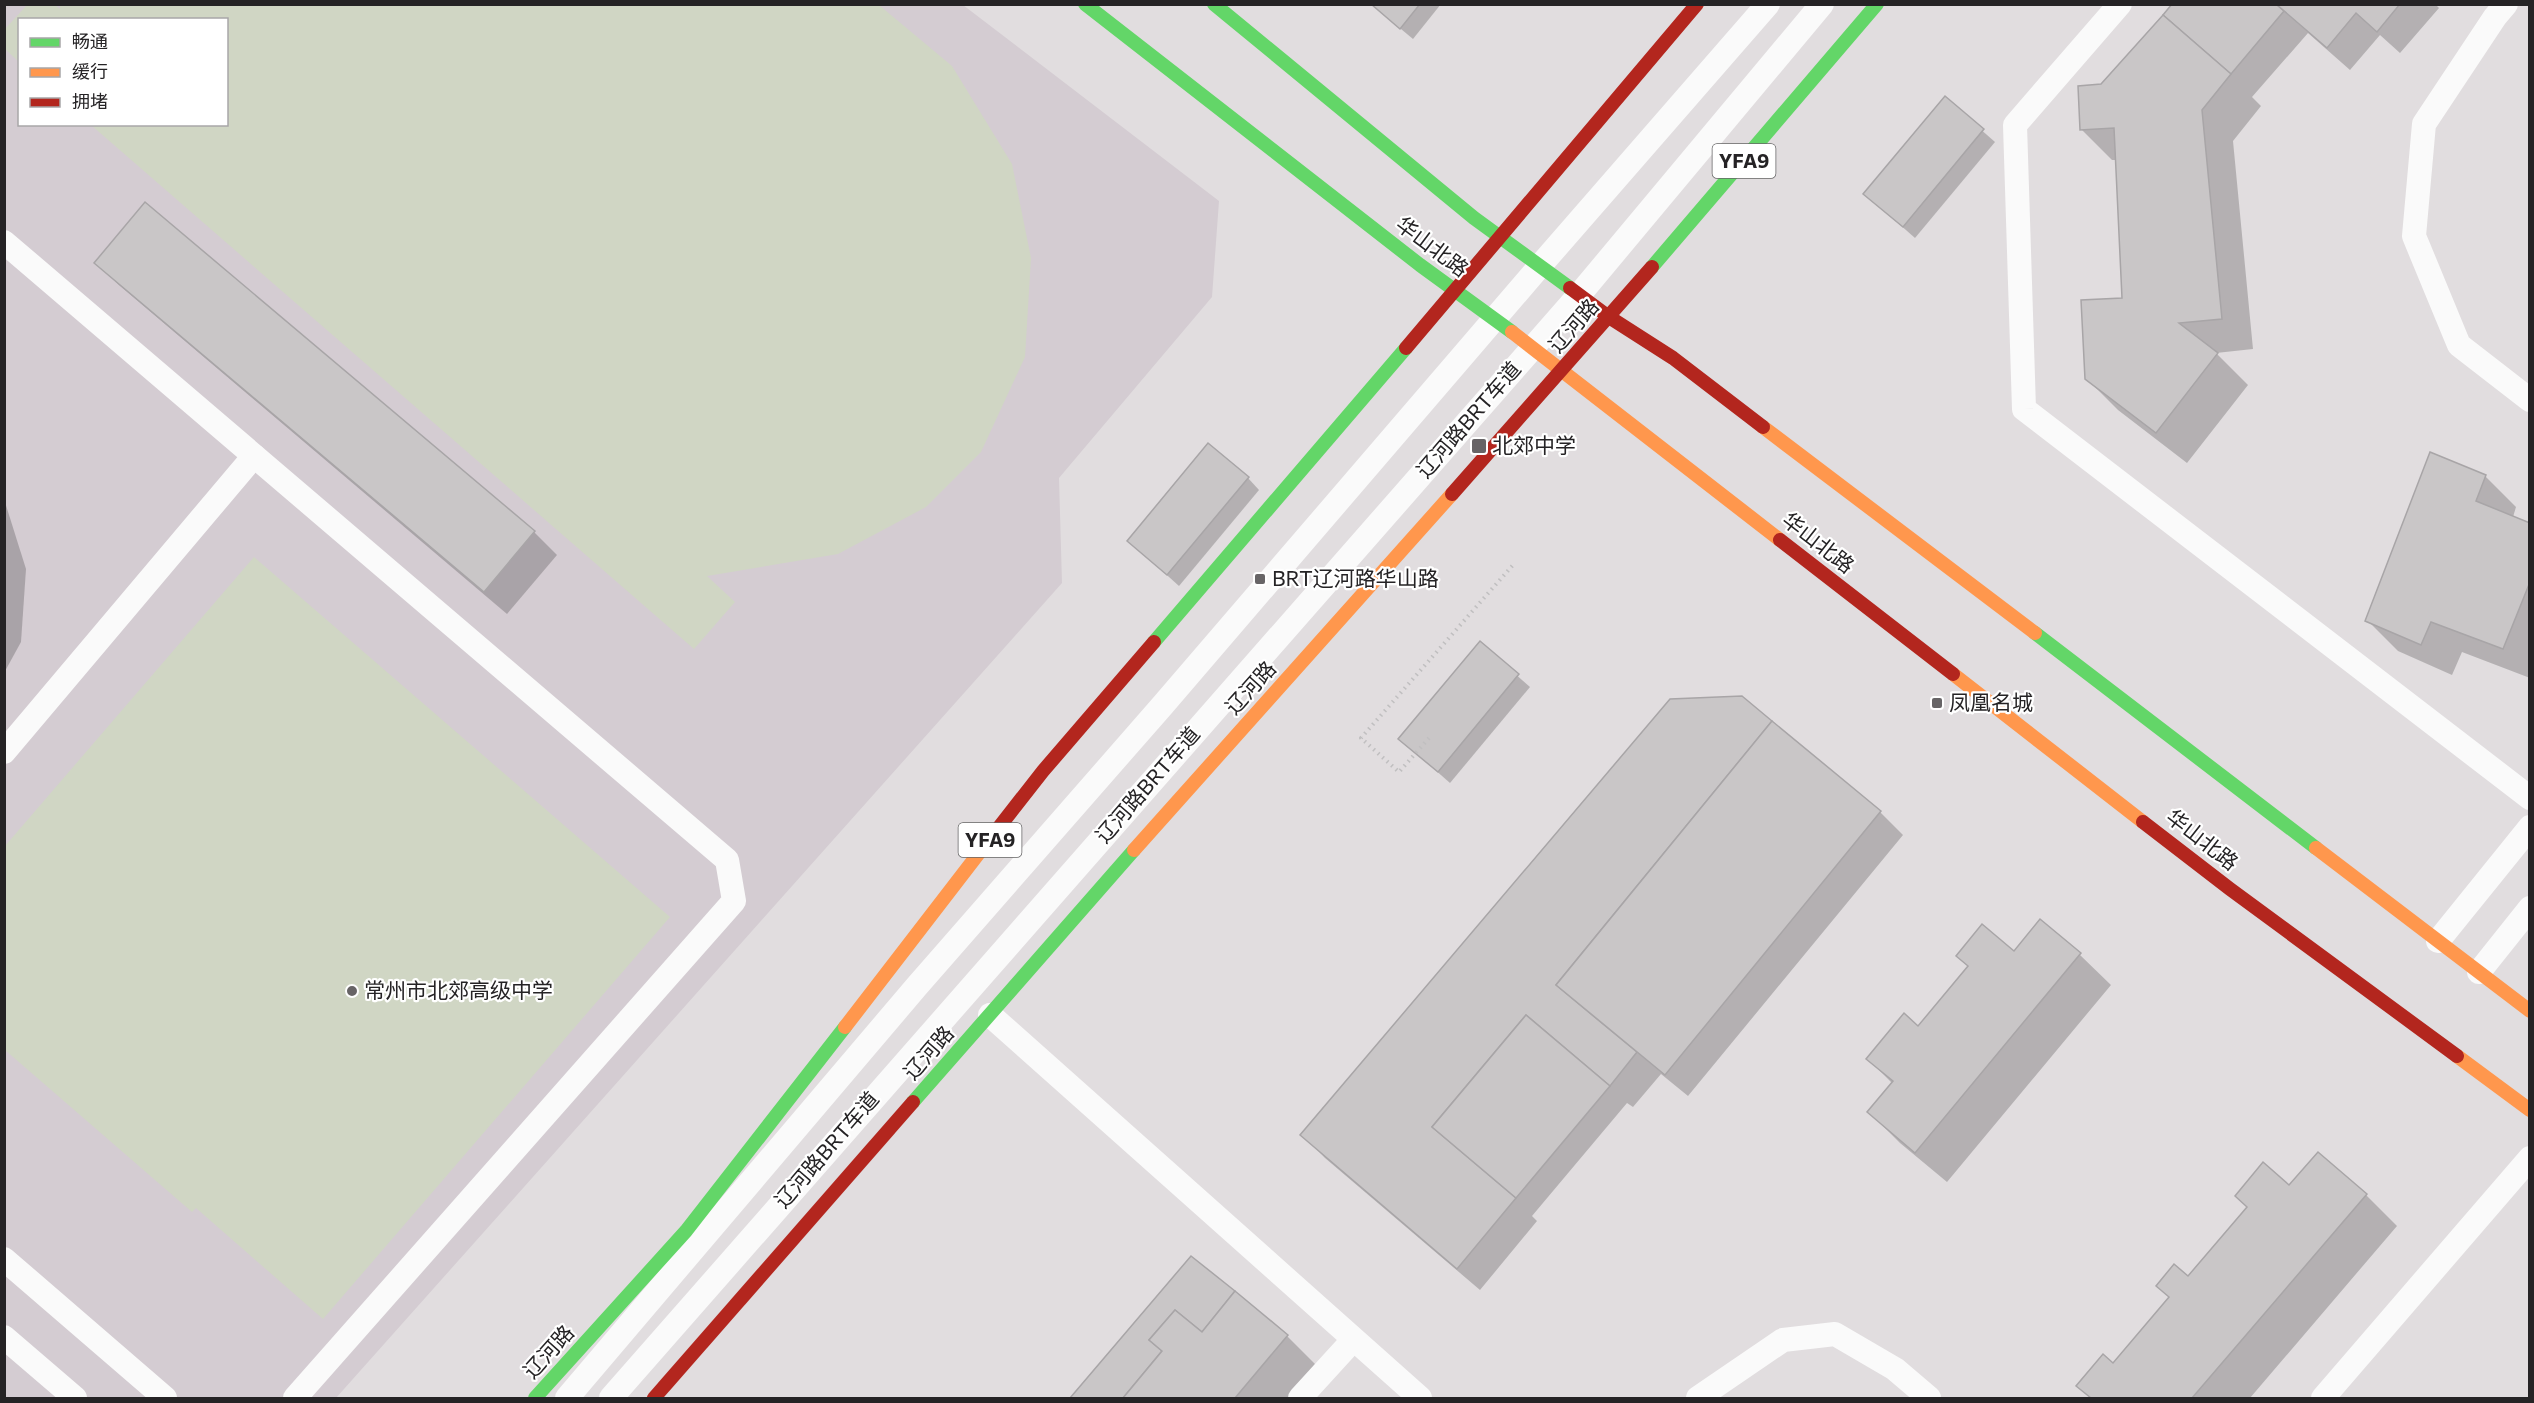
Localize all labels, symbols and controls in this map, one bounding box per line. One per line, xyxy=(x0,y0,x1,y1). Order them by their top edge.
legend xyxy=(18,18,228,126)
text: 畅通 xyxy=(72,30,108,52)
text: 缓行 xyxy=(72,60,108,82)
text: 拥堵 xyxy=(72,90,108,112)
road number: YFA9 xyxy=(1712,144,1776,178)
street label: 华山北路 xyxy=(1392,211,1474,281)
street label: 辽河路 xyxy=(1543,293,1603,357)
street label: 辽河路BRT车道 xyxy=(1411,356,1525,482)
place label: 北郊中学 xyxy=(1492,432,1576,457)
marker: 北郊中学 xyxy=(1470,437,1488,455)
street label: 华山北路 xyxy=(1778,506,1860,578)
place label: BRT辽河路华山路 xyxy=(1272,565,1439,590)
marker: BRT辽河路华山路 xyxy=(1253,572,1267,586)
street label: 辽河路 xyxy=(1220,655,1280,719)
place label: 凤凰名城 xyxy=(1949,689,2033,714)
marker: 凤凰名城 xyxy=(1930,696,1944,710)
street label: 辽河路BRT车道 xyxy=(1090,721,1204,847)
street label: 华山北路 xyxy=(2162,803,2244,875)
road number: YFA9 xyxy=(958,823,1022,857)
place label: 常州市北郊高级中学 xyxy=(364,977,553,1002)
marker: 常州市北郊高级中学 xyxy=(345,984,359,998)
street label: 辽河路 xyxy=(898,1020,958,1084)
street label: 辽河路BRT车道 xyxy=(769,1086,883,1212)
street label: 辽河路 xyxy=(518,1319,578,1383)

